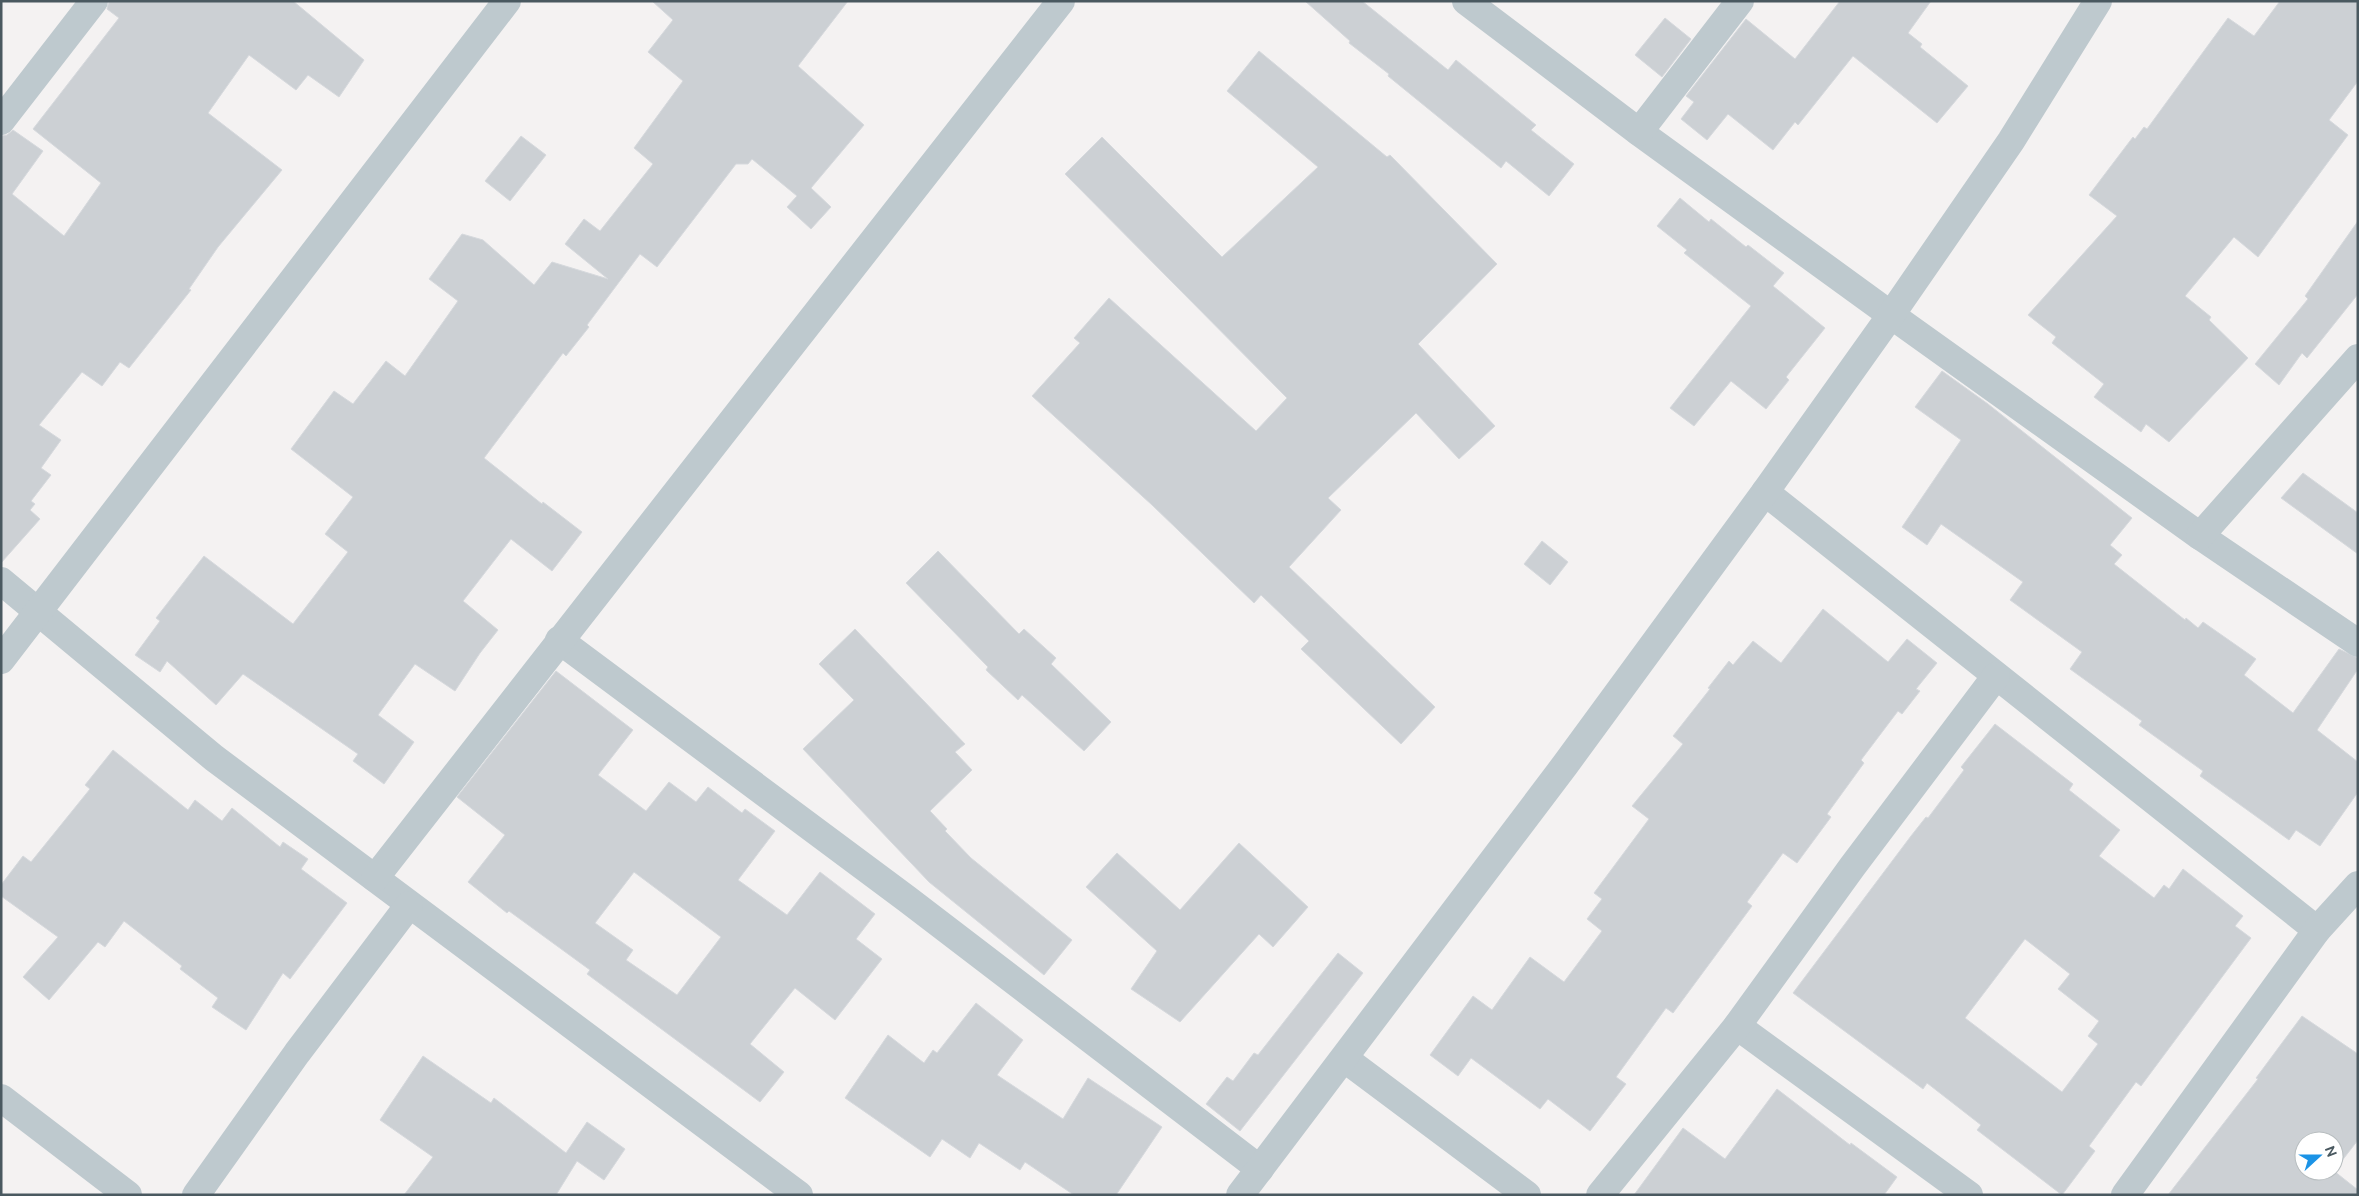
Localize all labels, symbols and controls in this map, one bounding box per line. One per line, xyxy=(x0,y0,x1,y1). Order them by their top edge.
north arrow xyxy=(2294,1131,2344,1181)
text: N xyxy=(2322,1144,2340,1159)

